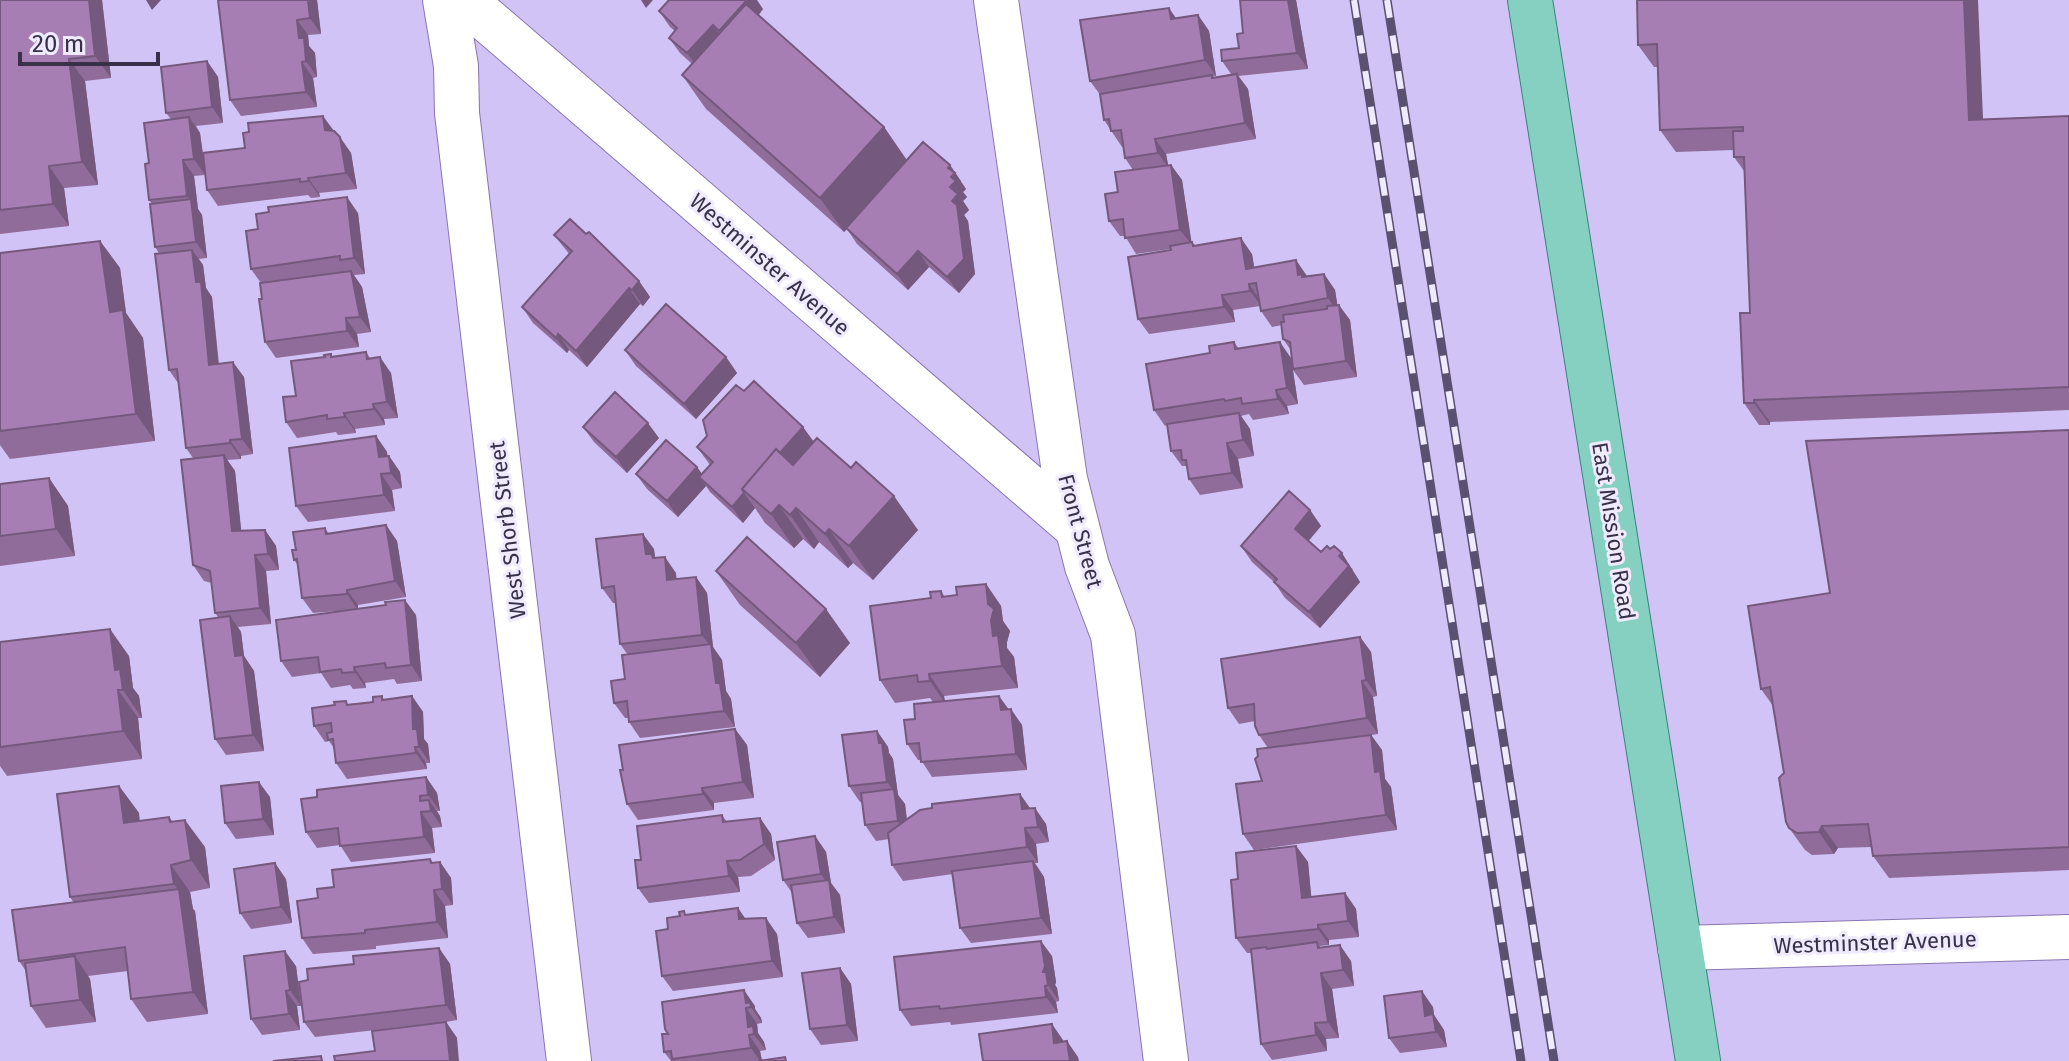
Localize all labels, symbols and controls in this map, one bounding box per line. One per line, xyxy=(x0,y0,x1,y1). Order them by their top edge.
scale bar xyxy=(20,16,158,66)
text: 20 m xyxy=(32,30,84,58)
street label: Westminster Avenue xyxy=(684,187,855,341)
street label: West Shorb Street xyxy=(483,440,532,620)
street label: East Mission Road xyxy=(1586,440,1641,622)
street label: Front Street xyxy=(1052,471,1109,591)
street label: Westminster Avenue xyxy=(1773,925,1977,960)

